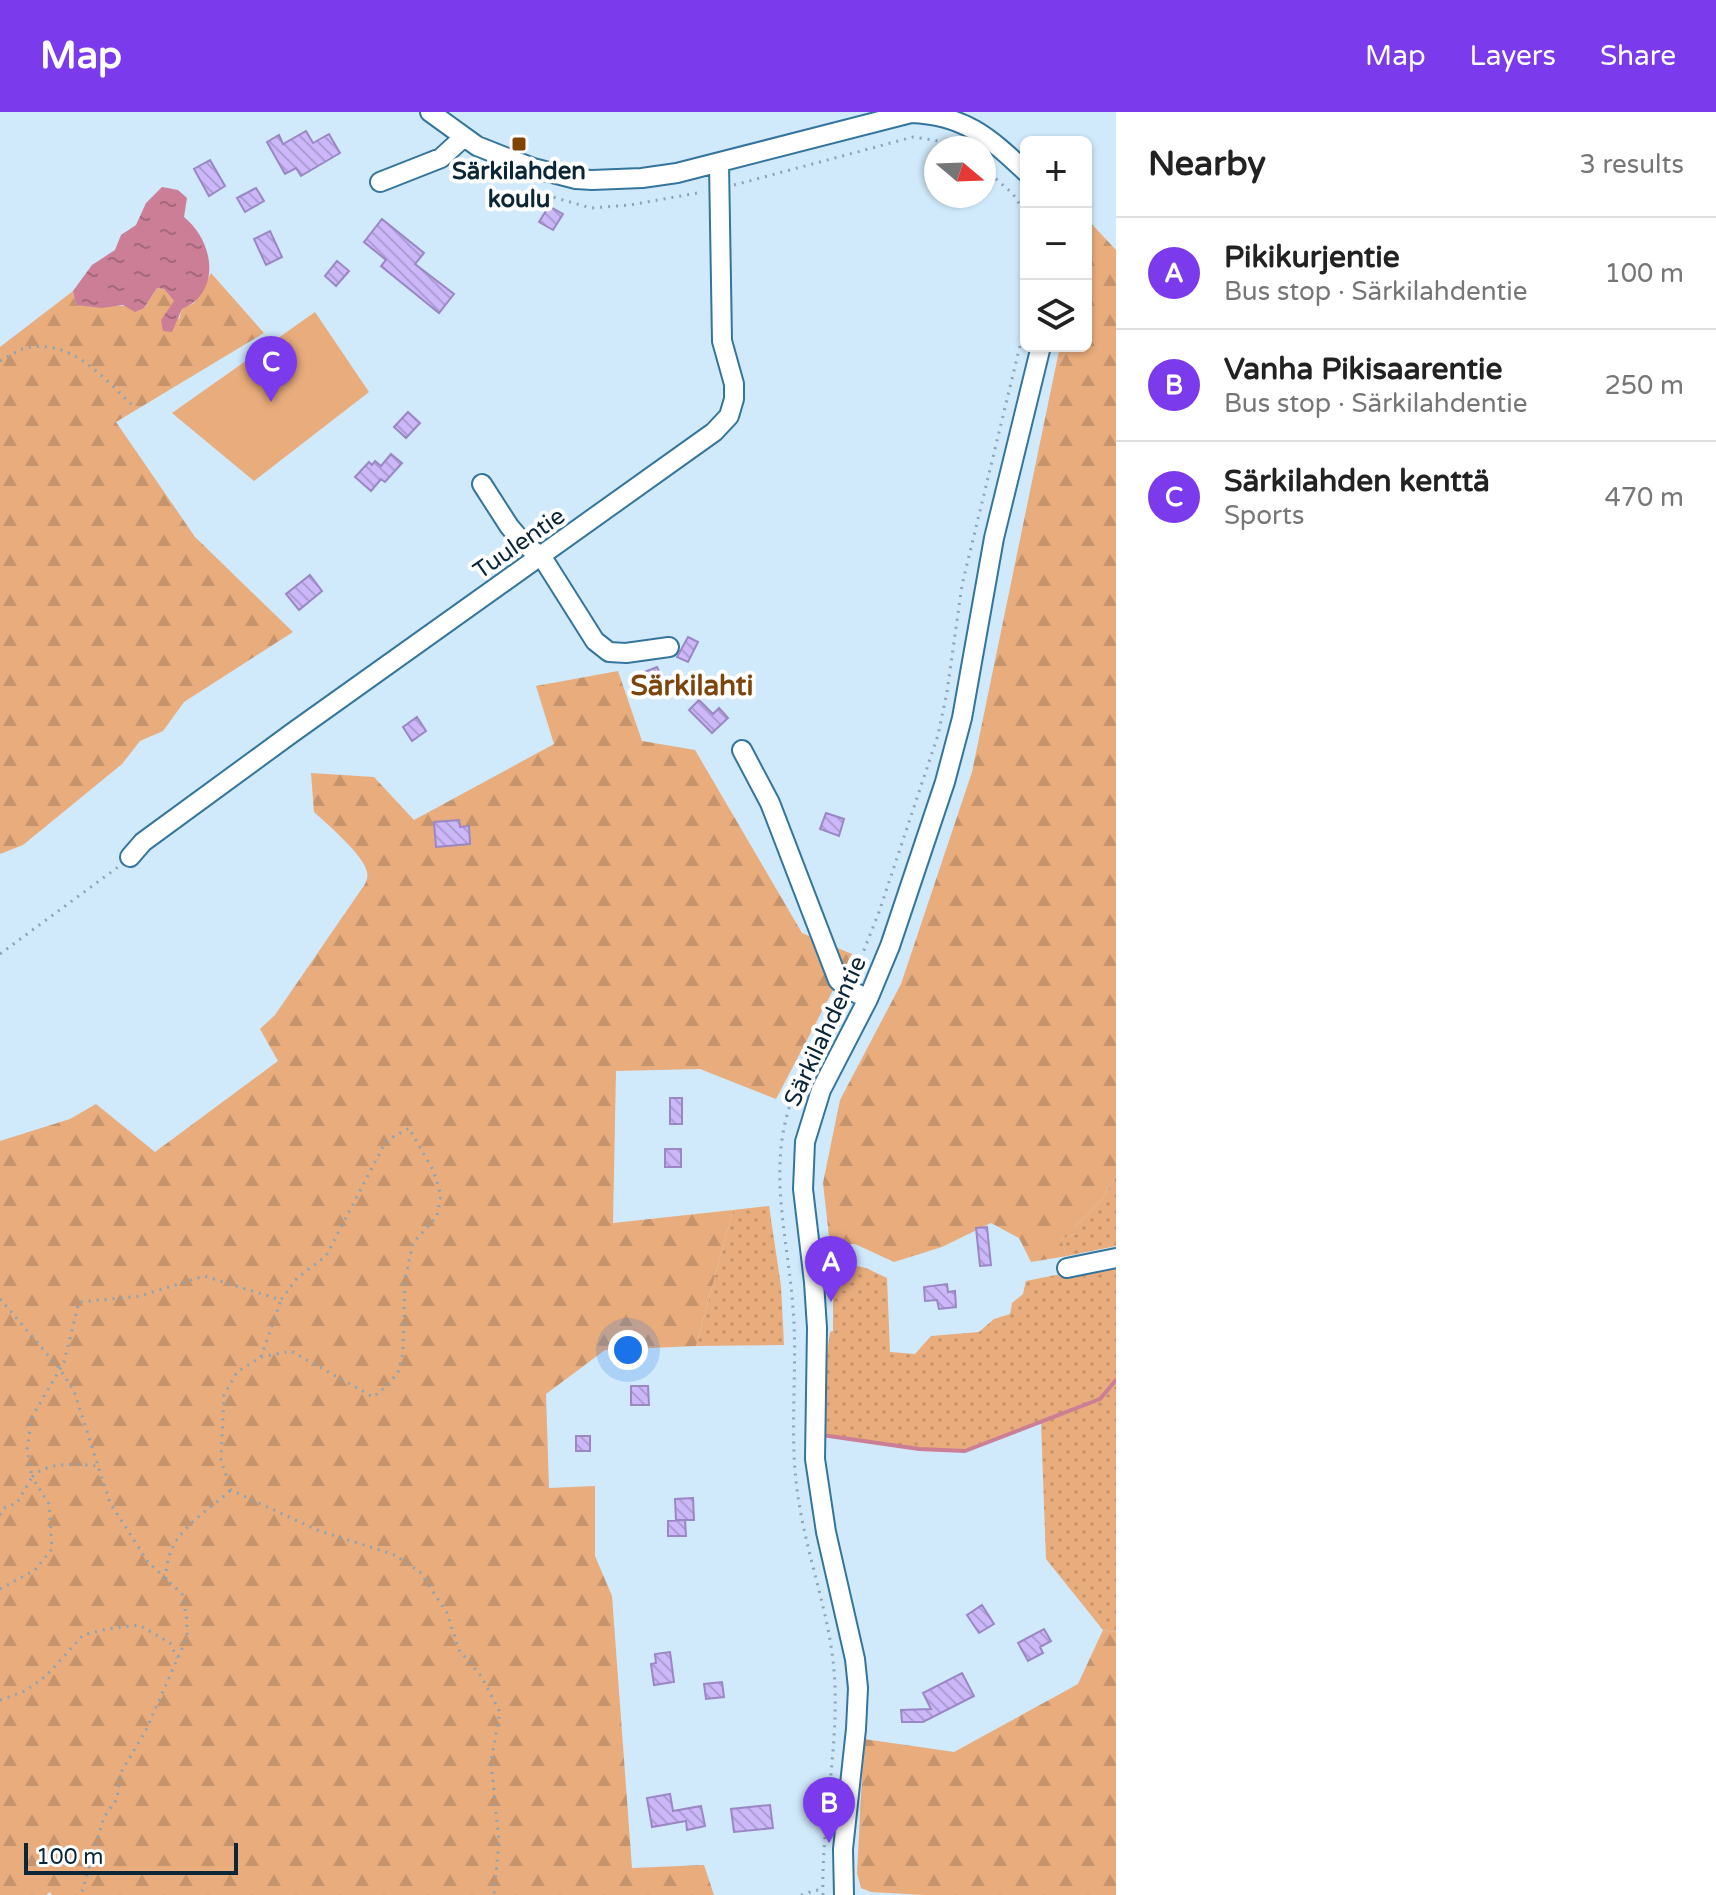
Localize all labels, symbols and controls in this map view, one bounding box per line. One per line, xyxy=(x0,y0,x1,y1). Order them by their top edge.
text: Map xyxy=(40,33,122,79)
text: Map xyxy=(1365,39,1426,73)
text: Layers xyxy=(1470,39,1556,73)
text: Share xyxy=(1600,39,1676,73)
marker: Särkilahden koulu xyxy=(510,135,528,153)
north arrow xyxy=(924,136,996,208)
map controls xyxy=(1020,136,1092,352)
button: + xyxy=(1020,136,1092,208)
text: Nearby xyxy=(1148,144,1266,185)
text: 3 results xyxy=(1579,149,1684,180)
place label: Särkilahden koulu xyxy=(452,157,586,214)
button: − xyxy=(1020,208,1092,280)
text: Pikikurjentie xyxy=(1224,239,1400,276)
text: A xyxy=(1164,258,1184,289)
text: 100 m xyxy=(1604,258,1684,289)
text: Bus stop · Särkilahdentie xyxy=(1224,276,1527,307)
button: layers xyxy=(1020,280,1092,352)
pin: C xyxy=(245,336,297,402)
text: Vanha Pikisaarentie xyxy=(1224,351,1502,388)
text: B xyxy=(1165,370,1183,401)
text: 250 m xyxy=(1604,370,1684,401)
text: Bus stop · Särkilahdentie xyxy=(1224,388,1527,419)
text: Särkilahden kenttä xyxy=(1224,463,1490,500)
text: C xyxy=(1165,482,1183,513)
text: 470 m xyxy=(1604,482,1684,513)
text: Sports xyxy=(1224,500,1304,531)
street label: Tuulentie xyxy=(468,501,571,585)
district label: Särkilahti xyxy=(630,669,754,703)
street label: Särkilahdentie xyxy=(778,951,873,1111)
pin: A xyxy=(805,1236,857,1302)
your location xyxy=(608,1330,648,1370)
pin: B xyxy=(803,1777,855,1843)
scale bar xyxy=(24,1839,238,1875)
text: 100 m xyxy=(36,1844,103,1870)

